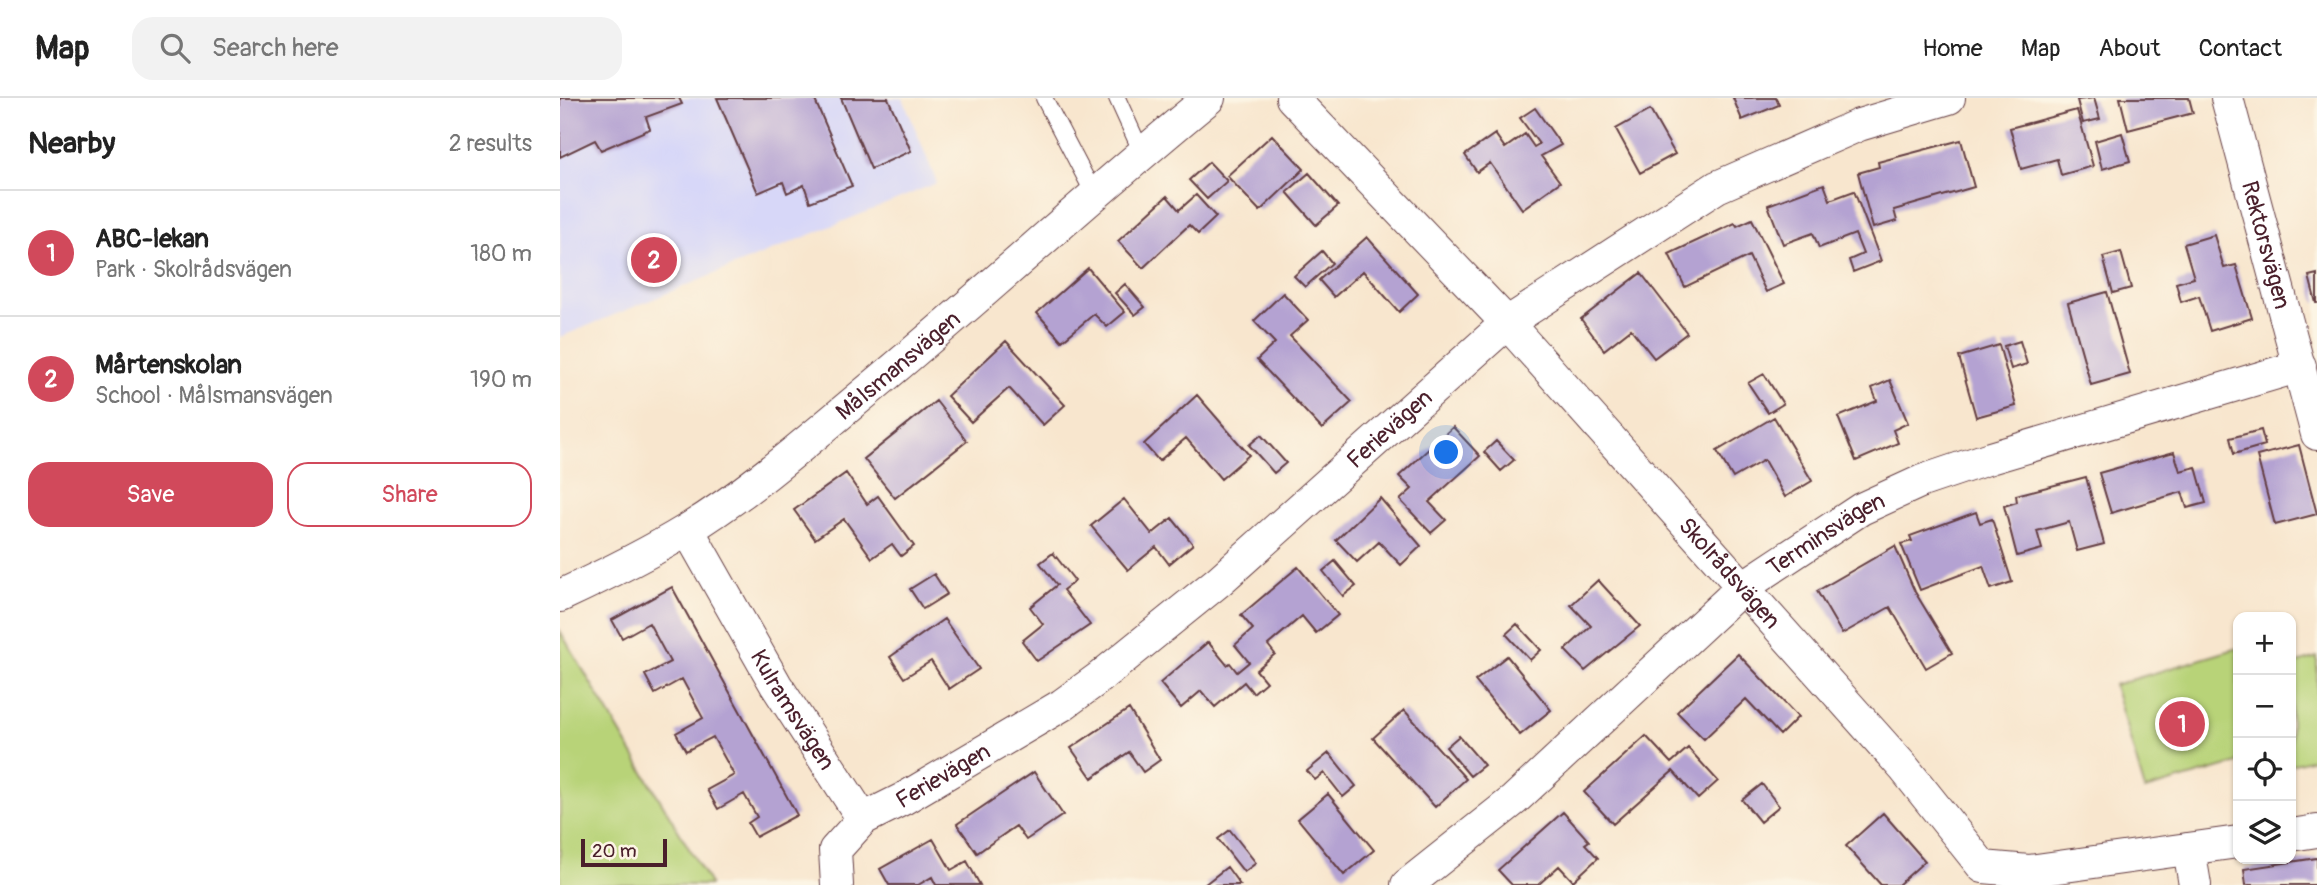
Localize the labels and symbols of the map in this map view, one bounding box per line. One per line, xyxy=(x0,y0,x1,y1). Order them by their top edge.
street label: Rektorsvägen xyxy=(2235,178,2297,312)
pin: 2 xyxy=(631,234,677,286)
street label: Målsmansvägen xyxy=(829,304,966,426)
street label: Ferievägen xyxy=(1340,383,1438,474)
your location xyxy=(1429,435,1463,469)
street label: Terminsvägen xyxy=(1761,486,1889,582)
street label: Skolrådsvägen xyxy=(1673,511,1787,634)
street label: Kulramsvägen xyxy=(744,644,842,775)
pin: 1 xyxy=(2159,698,2205,750)
street label: Ferievägen xyxy=(890,736,995,815)
scale bar xyxy=(581,836,667,868)

